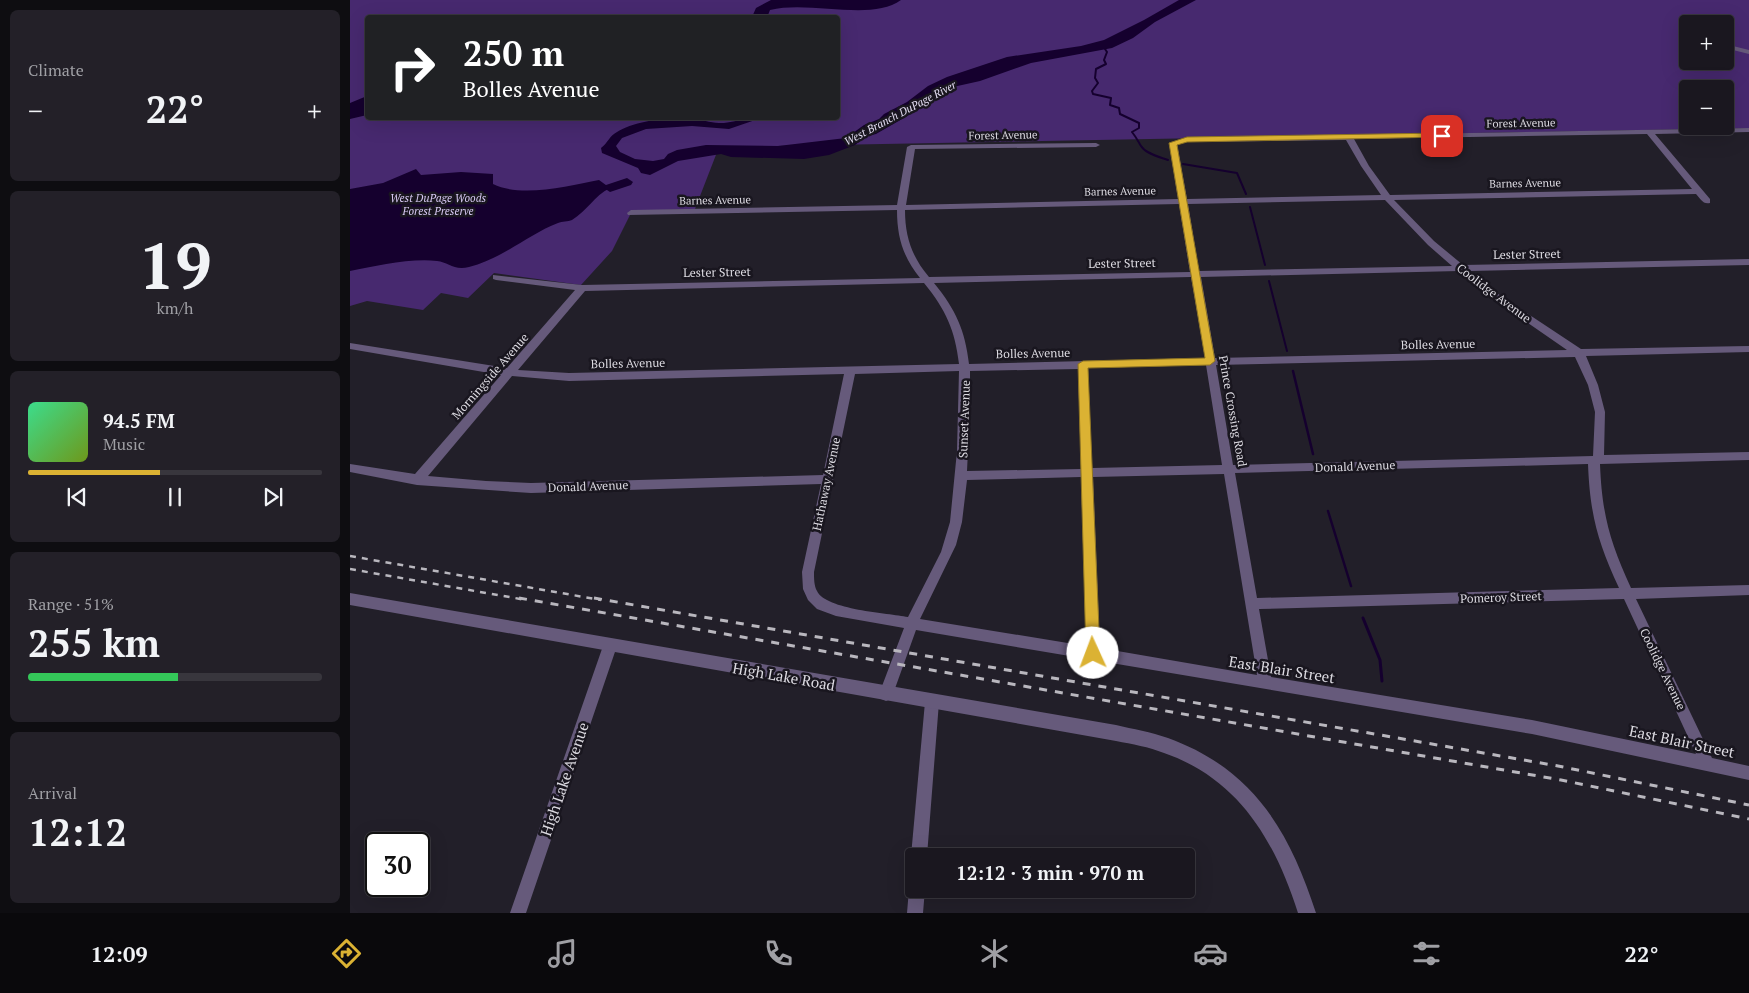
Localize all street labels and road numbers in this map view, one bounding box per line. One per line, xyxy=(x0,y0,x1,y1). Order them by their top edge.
street label: Forest Avenue xyxy=(1486,115,1556,131)
street label: Forest Avenue xyxy=(968,127,1038,143)
street label: Barnes Avenue xyxy=(1489,175,1562,191)
street label: Barnes Avenue xyxy=(1084,183,1157,199)
street label: Barnes Avenue xyxy=(679,192,752,208)
street label: Lester Street xyxy=(1493,246,1562,262)
street label: Lester Street xyxy=(1088,255,1157,271)
street label: Coolidge Avenue xyxy=(1454,260,1534,326)
street label: Lester Street xyxy=(683,264,752,280)
street label: Morningside Avenue xyxy=(448,330,532,422)
street label: Bolles Avenue xyxy=(1401,336,1475,352)
street label: Bolles Avenue xyxy=(996,345,1070,361)
street label: Prince Crossing Road xyxy=(1216,354,1250,468)
street label: Bolles Avenue xyxy=(591,355,665,371)
street label: Sunset Avenue xyxy=(955,380,973,458)
street label: Hathaway Avenue xyxy=(809,436,843,532)
street label: Donald Avenue xyxy=(1314,457,1396,475)
street label: Donald Avenue xyxy=(547,477,629,495)
street label: Pomeroy Street xyxy=(1460,588,1543,606)
street label: Coolidge Avenue xyxy=(1637,626,1689,712)
street label: East Blair Street xyxy=(1227,651,1337,687)
street label: High Lake Road xyxy=(731,657,837,695)
street label: High Lake Avenue xyxy=(535,719,593,839)
street label: East Blair Street xyxy=(1627,720,1737,762)

